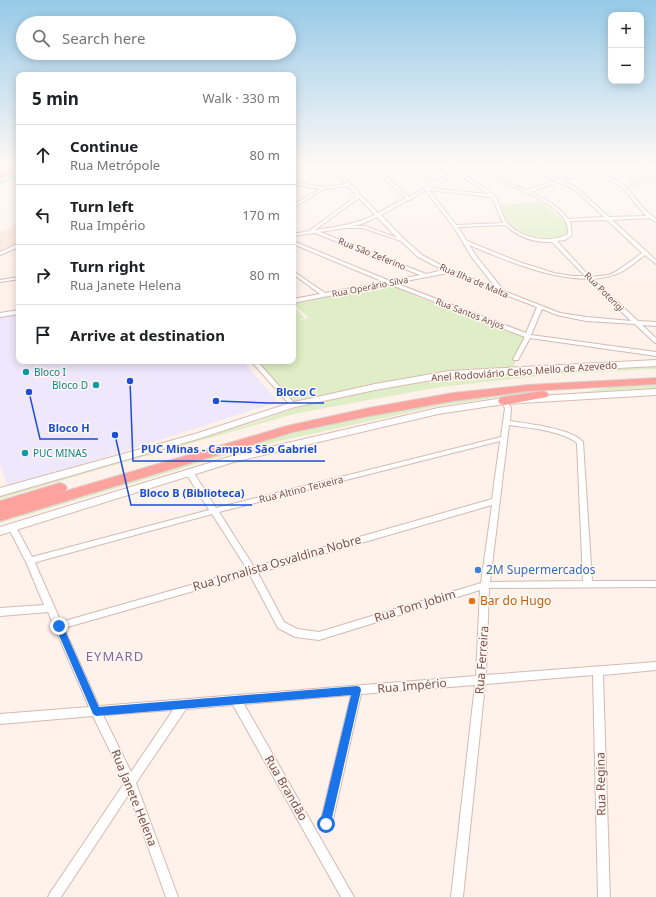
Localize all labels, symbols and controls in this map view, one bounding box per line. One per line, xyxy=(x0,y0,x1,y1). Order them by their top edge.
map controls xyxy=(608,12,644,84)
button: + xyxy=(608,12,644,48)
search box xyxy=(16,16,296,60)
icon: search xyxy=(30,27,52,49)
text: Search here xyxy=(62,28,145,48)
button: − xyxy=(608,48,644,84)
text: 5 min xyxy=(32,87,79,110)
text: Walk · 330 m xyxy=(202,89,280,107)
text: Continue xyxy=(70,136,138,156)
icon: ahead xyxy=(32,144,54,166)
text: 80 m xyxy=(250,146,280,164)
text: Rua Metrópole xyxy=(70,156,160,174)
text: Turn left xyxy=(70,196,134,216)
icon: left xyxy=(32,204,54,226)
text: 170 m xyxy=(242,206,280,224)
text: Rua Império xyxy=(70,216,145,234)
street label: Rua São Zeferino xyxy=(336,234,408,273)
text: Turn right xyxy=(70,256,145,276)
street label: Rua Ilha de Malta xyxy=(438,260,511,301)
icon: right xyxy=(32,264,54,286)
text: 80 m xyxy=(250,266,280,284)
street label: Rua Potengi xyxy=(582,269,627,314)
street label: Rua Operário Silva xyxy=(330,273,409,300)
text: Rua Janete Helena xyxy=(70,276,181,294)
street label: Rua Santos Anjos xyxy=(434,294,507,333)
icon: arrive xyxy=(32,324,54,346)
text: Arrive at destination xyxy=(70,325,225,345)
street label: Anel Rodoviário Celso Mello de Azevedo xyxy=(430,358,618,384)
place label: Bloco I xyxy=(34,365,66,379)
marker: Bloco I xyxy=(21,367,31,377)
place label: Bloco D xyxy=(52,378,88,392)
marker: Bloco D xyxy=(91,380,101,390)
callout: Bloco C xyxy=(268,380,324,403)
text: Bloco C xyxy=(276,384,316,399)
callout: Bloco H xyxy=(40,416,98,439)
text: Bloco H xyxy=(48,420,90,435)
callout: PUC Minas - Campus São Gabriel xyxy=(133,438,325,461)
text: PUC Minas - Campus São Gabriel xyxy=(141,441,317,456)
place label: PUC MINAS xyxy=(33,446,88,460)
marker: PUC MINAS xyxy=(20,448,30,458)
street label: Rua Altino Teixeira xyxy=(257,472,345,506)
callout: Bloco B (Biblioteca) xyxy=(131,482,252,505)
text: Bloco B (Biblioteca) xyxy=(139,485,245,500)
street label: Rua Jornalista Osvaldina Nobre xyxy=(191,530,363,595)
place label: 2M Supermercados xyxy=(486,561,596,578)
marker: 2M Supermercados xyxy=(473,565,483,575)
street label: Rua Tom Jobim xyxy=(372,585,458,626)
place label: Bar do Hugo xyxy=(480,592,551,609)
marker: Bar do Hugo xyxy=(467,596,477,606)
route end xyxy=(50,617,68,635)
street label: Rua Ferreira xyxy=(471,625,492,695)
district label: EYMARD xyxy=(86,647,144,665)
street label: Rua Império xyxy=(377,674,447,697)
street label: Rua Janete Helena xyxy=(107,747,162,849)
street label: Rua Brandão xyxy=(261,752,312,824)
street label: Rua Regina xyxy=(591,752,610,816)
route start xyxy=(317,815,335,833)

